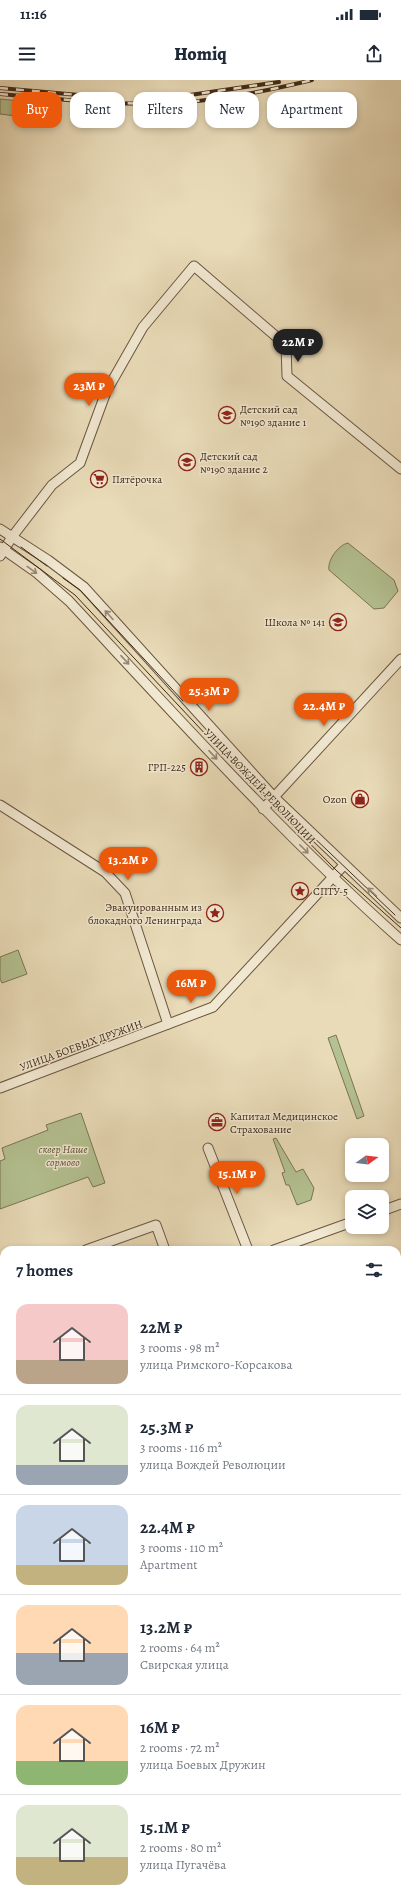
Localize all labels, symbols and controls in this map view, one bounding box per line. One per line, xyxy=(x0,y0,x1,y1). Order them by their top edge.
text: 11:16 xyxy=(20,4,47,24)
text: Homiq xyxy=(174,42,227,66)
icon: menu xyxy=(16,43,38,65)
icon: share xyxy=(363,43,385,65)
chip: Buy xyxy=(12,92,62,128)
chip: Rent xyxy=(70,92,125,128)
chip: Filters xyxy=(133,92,197,128)
chip: New xyxy=(205,92,259,128)
chip: Apartment xyxy=(267,92,357,128)
pin: 22M ₽ xyxy=(270,329,326,363)
text: 22M ₽ xyxy=(282,333,314,350)
pin: 23M ₽ xyxy=(61,373,117,407)
text: 23M ₽ xyxy=(73,377,105,394)
place label: Детский сад №190 здание 1 xyxy=(240,402,307,430)
school or university icon: Детский сад №190 здание 1 xyxy=(217,405,237,425)
place label: Детский сад №190 здание 2 xyxy=(200,449,268,477)
school or university icon: Детский сад №190 здание 2 xyxy=(177,452,197,472)
supermarket icon: Пятёрочка xyxy=(89,469,109,489)
place label: Пятёрочка xyxy=(112,472,163,487)
one-way arrow xyxy=(26,566,37,574)
one-way arrow xyxy=(105,611,114,621)
school or university icon: Школа № 141 xyxy=(328,612,348,632)
place label: Школа № 141 xyxy=(264,615,325,630)
one-way arrow xyxy=(120,655,130,665)
pin: 25.3M ₽ xyxy=(172,678,246,712)
text: 25.3M ₽ xyxy=(189,682,229,699)
pin: 22.4M ₽ xyxy=(287,693,361,727)
text: 22.4M ₽ xyxy=(303,697,345,714)
street label: УЛИЦА ВОЖДЕЙ РЕВОЛЮЦИИ xyxy=(200,725,319,847)
one-way arrow xyxy=(209,750,218,761)
building icon: ГРП-225 xyxy=(189,757,209,777)
place label: ГРП-225 xyxy=(148,760,186,775)
shop icon: Ozon xyxy=(350,789,370,809)
place label: Ozon xyxy=(323,792,347,807)
one-way arrow xyxy=(299,844,309,854)
pin: 13.2M ₽ xyxy=(91,847,165,881)
text: 13.2M ₽ xyxy=(108,851,148,868)
place icon: СПТУ-5 xyxy=(290,881,310,901)
place label: СПТУ-5 xyxy=(313,884,348,899)
one-way arrow xyxy=(368,888,378,897)
place label: Эвакуированным из блокадного Ленинграда xyxy=(88,900,203,928)
place icon: Эвакуированным из блокадного Ленинграда xyxy=(205,903,225,923)
pin: 16M ₽ xyxy=(163,970,219,1004)
text: 16M ₽ xyxy=(176,974,206,991)
street label: УЛИЦА БОЕВЫХ ДРУЖИН xyxy=(18,1016,145,1075)
place label: Капитал Медицинское Страхование xyxy=(230,1109,338,1137)
office icon: Капитал Медицинское Страхование xyxy=(207,1112,227,1132)
north arrow xyxy=(345,1138,389,1182)
map controls xyxy=(345,1138,389,1234)
park label: сквер Наше сормово xyxy=(39,1142,87,1170)
pin: 15.1M ₽ xyxy=(200,1161,274,1195)
text: 15.1M ₽ xyxy=(218,1165,256,1182)
button: layers xyxy=(345,1190,389,1234)
text: 7 homes xyxy=(16,1259,73,1282)
icon: filters xyxy=(363,1259,385,1281)
text: 22M ₽ xyxy=(140,1316,182,1339)
icon: home xyxy=(48,1320,96,1368)
text: 3 rooms · 98 m² xyxy=(140,1339,219,1356)
text: улица Римского-Корсакова xyxy=(140,1356,292,1373)
text: 25.3M ₽ xyxy=(140,1416,193,1439)
icon: home xyxy=(48,1421,96,1469)
text: 3 rooms · 116 m² xyxy=(140,1439,222,1456)
text: улица Вождей Революции xyxy=(140,1456,286,1473)
text: 22.4M ₽ xyxy=(140,1516,195,1539)
icon: home xyxy=(48,1521,96,1569)
text: 3 rooms · 110 m² xyxy=(140,1539,223,1556)
text: Apartment xyxy=(140,1556,198,1573)
text: 13.2M ₽ xyxy=(140,1616,192,1639)
icon: home xyxy=(48,1621,96,1669)
text: 2 rooms · 64 m² xyxy=(140,1639,220,1656)
text: Свирская улица xyxy=(140,1656,229,1673)
text: 16M ₽ xyxy=(140,1716,180,1739)
icon: home xyxy=(48,1721,96,1769)
text: 2 rooms · 72 m² xyxy=(140,1739,220,1756)
text: улица Боевых Дружин xyxy=(140,1756,266,1773)
text: 15.1M ₽ xyxy=(140,1816,190,1839)
icon: home xyxy=(48,1821,96,1869)
text: 2 rooms · 80 m² xyxy=(140,1839,221,1856)
text: улица Пугачёва xyxy=(140,1856,226,1873)

